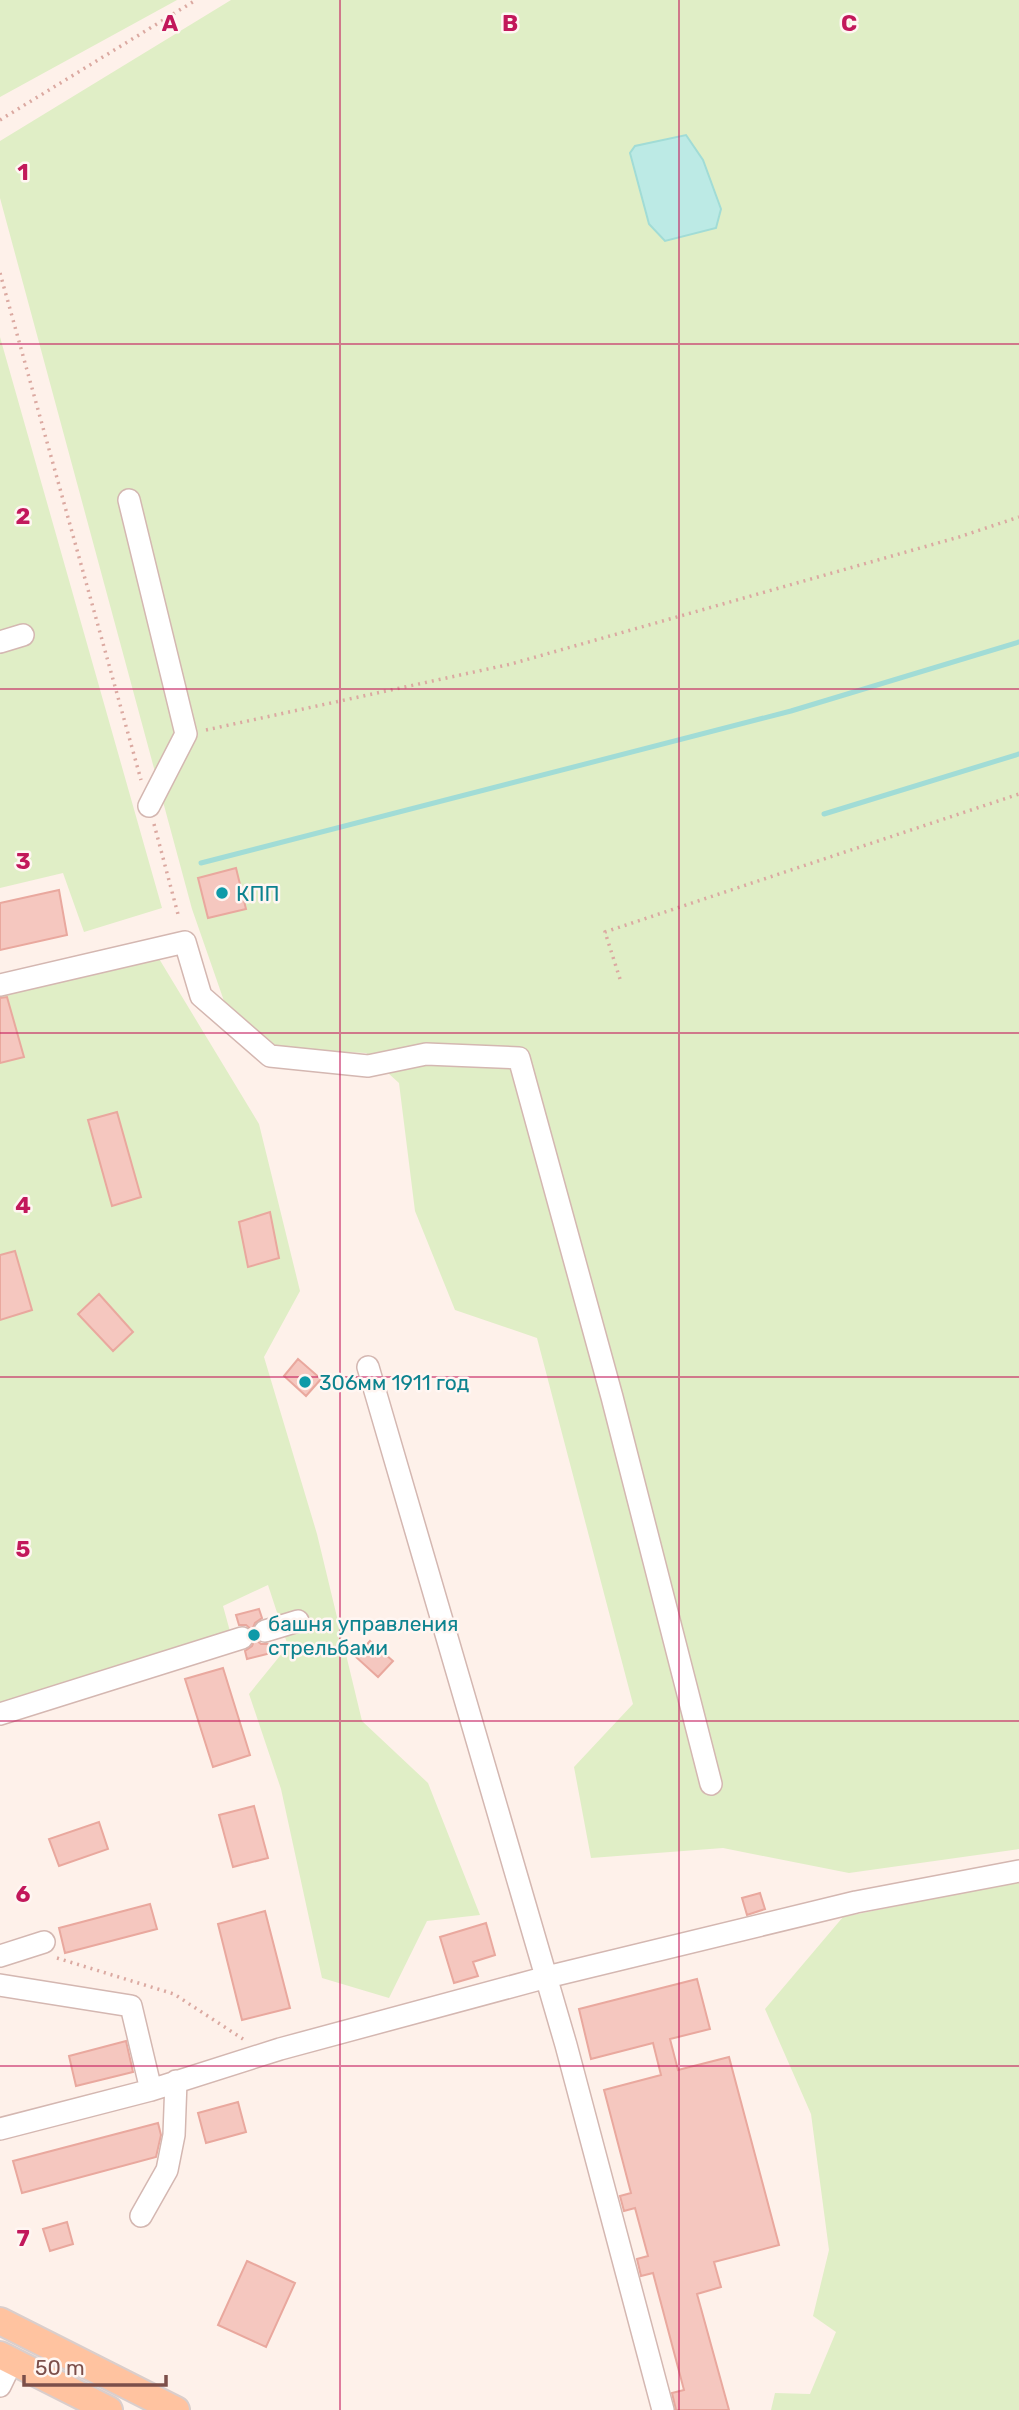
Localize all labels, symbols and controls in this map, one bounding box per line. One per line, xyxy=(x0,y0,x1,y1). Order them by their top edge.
text: A xyxy=(162,9,179,37)
text: B xyxy=(502,9,518,37)
text: C xyxy=(841,9,857,37)
text: 1 xyxy=(17,158,29,186)
text: 2 xyxy=(16,502,30,530)
text: 3 xyxy=(15,847,31,875)
place label: КПП xyxy=(236,881,279,906)
marker: КПП xyxy=(214,885,230,901)
text: 4 xyxy=(15,1191,31,1219)
place label: 306мм 1911 год xyxy=(319,1370,469,1395)
marker: 306мм 1911 год xyxy=(297,1374,313,1390)
text: 5 xyxy=(16,1535,31,1563)
place label: башня управления стрельбами xyxy=(268,1611,459,1660)
marker: башня управления стрельбами xyxy=(246,1627,262,1643)
text: 6 xyxy=(16,1880,31,1908)
text: 7 xyxy=(16,2224,30,2252)
scale bar xyxy=(24,2344,166,2388)
text: 50 m xyxy=(35,2355,85,2380)

